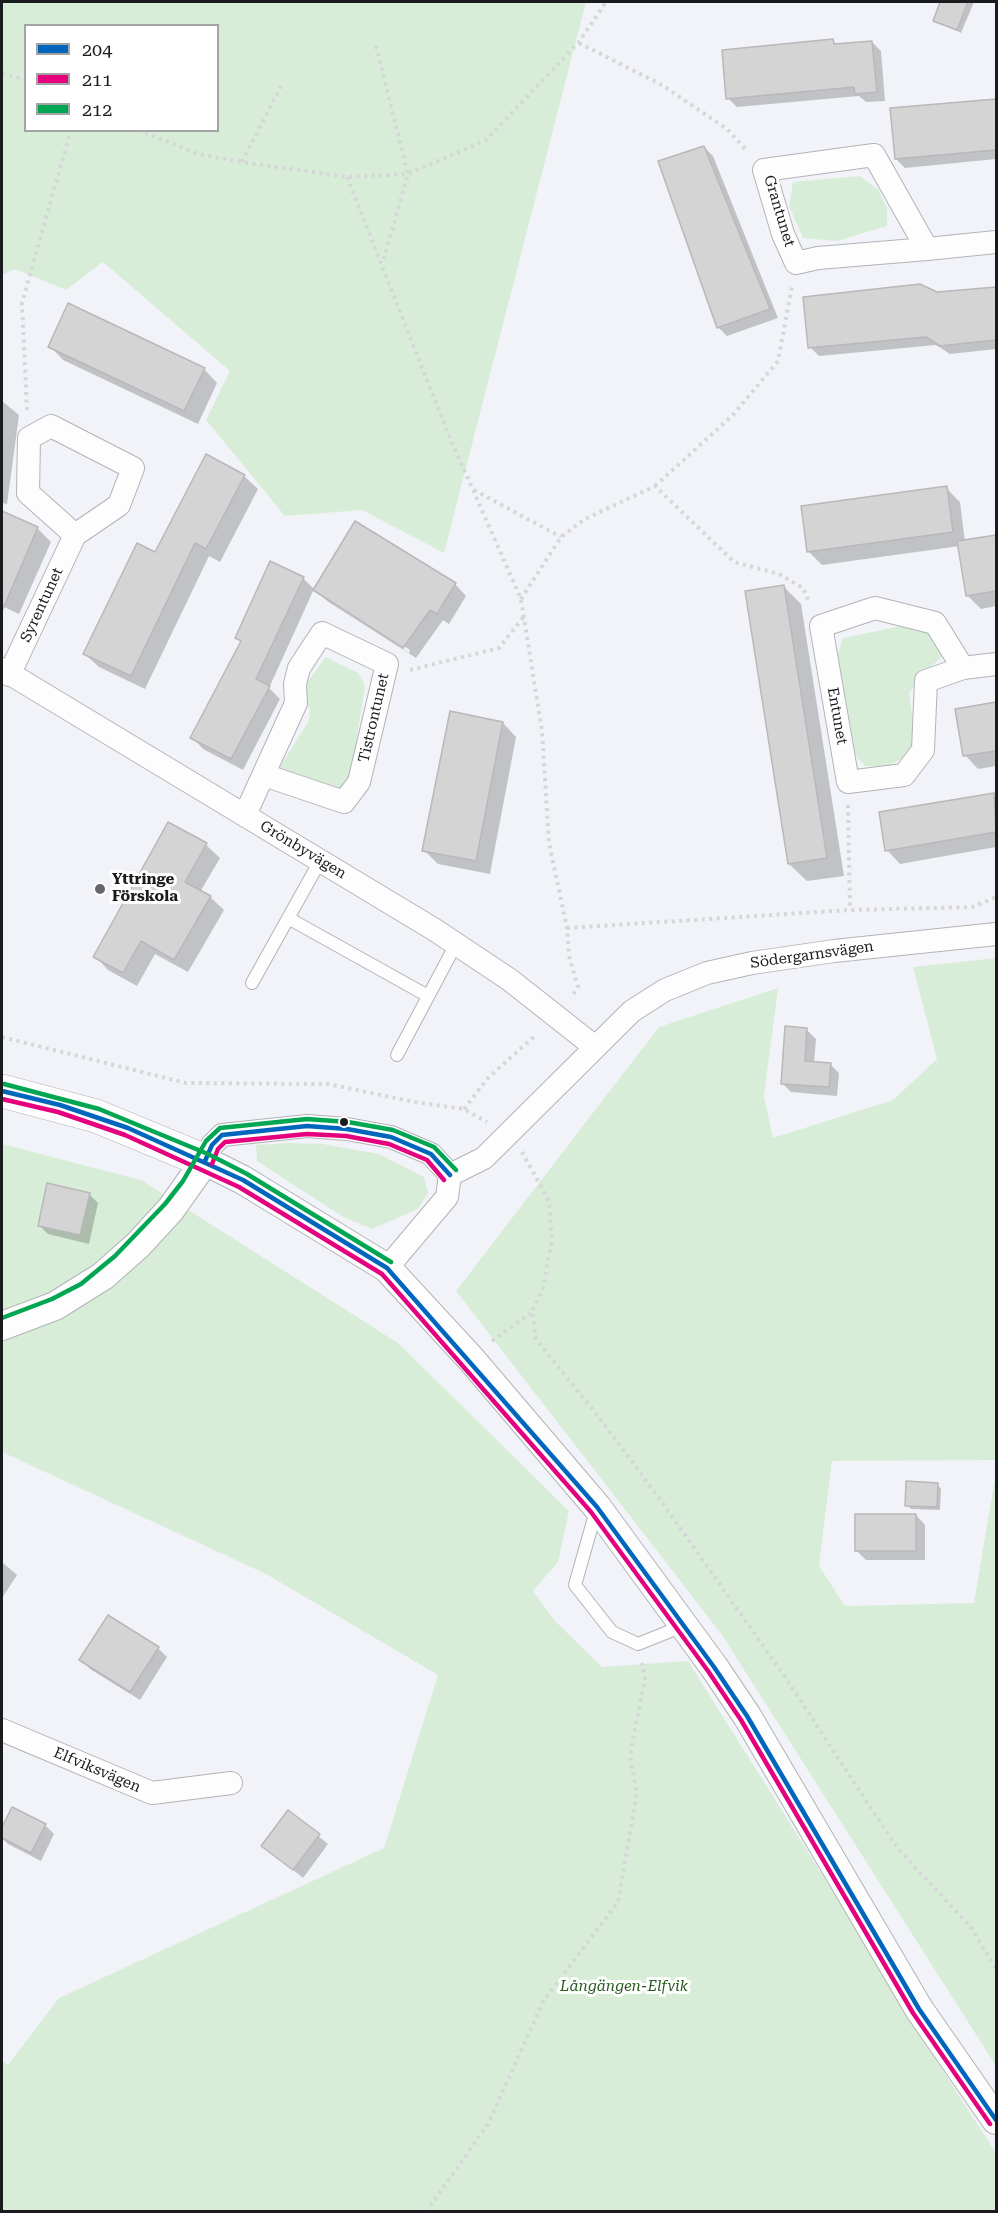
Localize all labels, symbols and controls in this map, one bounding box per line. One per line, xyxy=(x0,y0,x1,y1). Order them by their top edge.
legend xyxy=(24,24,219,132)
text: 204 xyxy=(82,39,112,60)
text: 211 xyxy=(82,69,112,90)
text: 212 xyxy=(82,99,112,120)
street label: Grantunet xyxy=(760,173,798,249)
street label: Syrentunet xyxy=(17,565,67,645)
street label: Tistrontunet xyxy=(355,672,393,764)
street label: Entunet xyxy=(823,686,851,746)
street label: Grönbyvägen xyxy=(257,817,349,883)
place label: Yttringe Förskola xyxy=(112,871,178,906)
marker: Yttringe Förskola xyxy=(93,882,107,896)
street label: Södergarnsvägen xyxy=(749,937,875,973)
unlabelled marker xyxy=(338,1116,350,1128)
street label: Elfviksvägen xyxy=(51,1744,143,1796)
park label: Långängen-Elfvik xyxy=(560,1978,688,1996)

